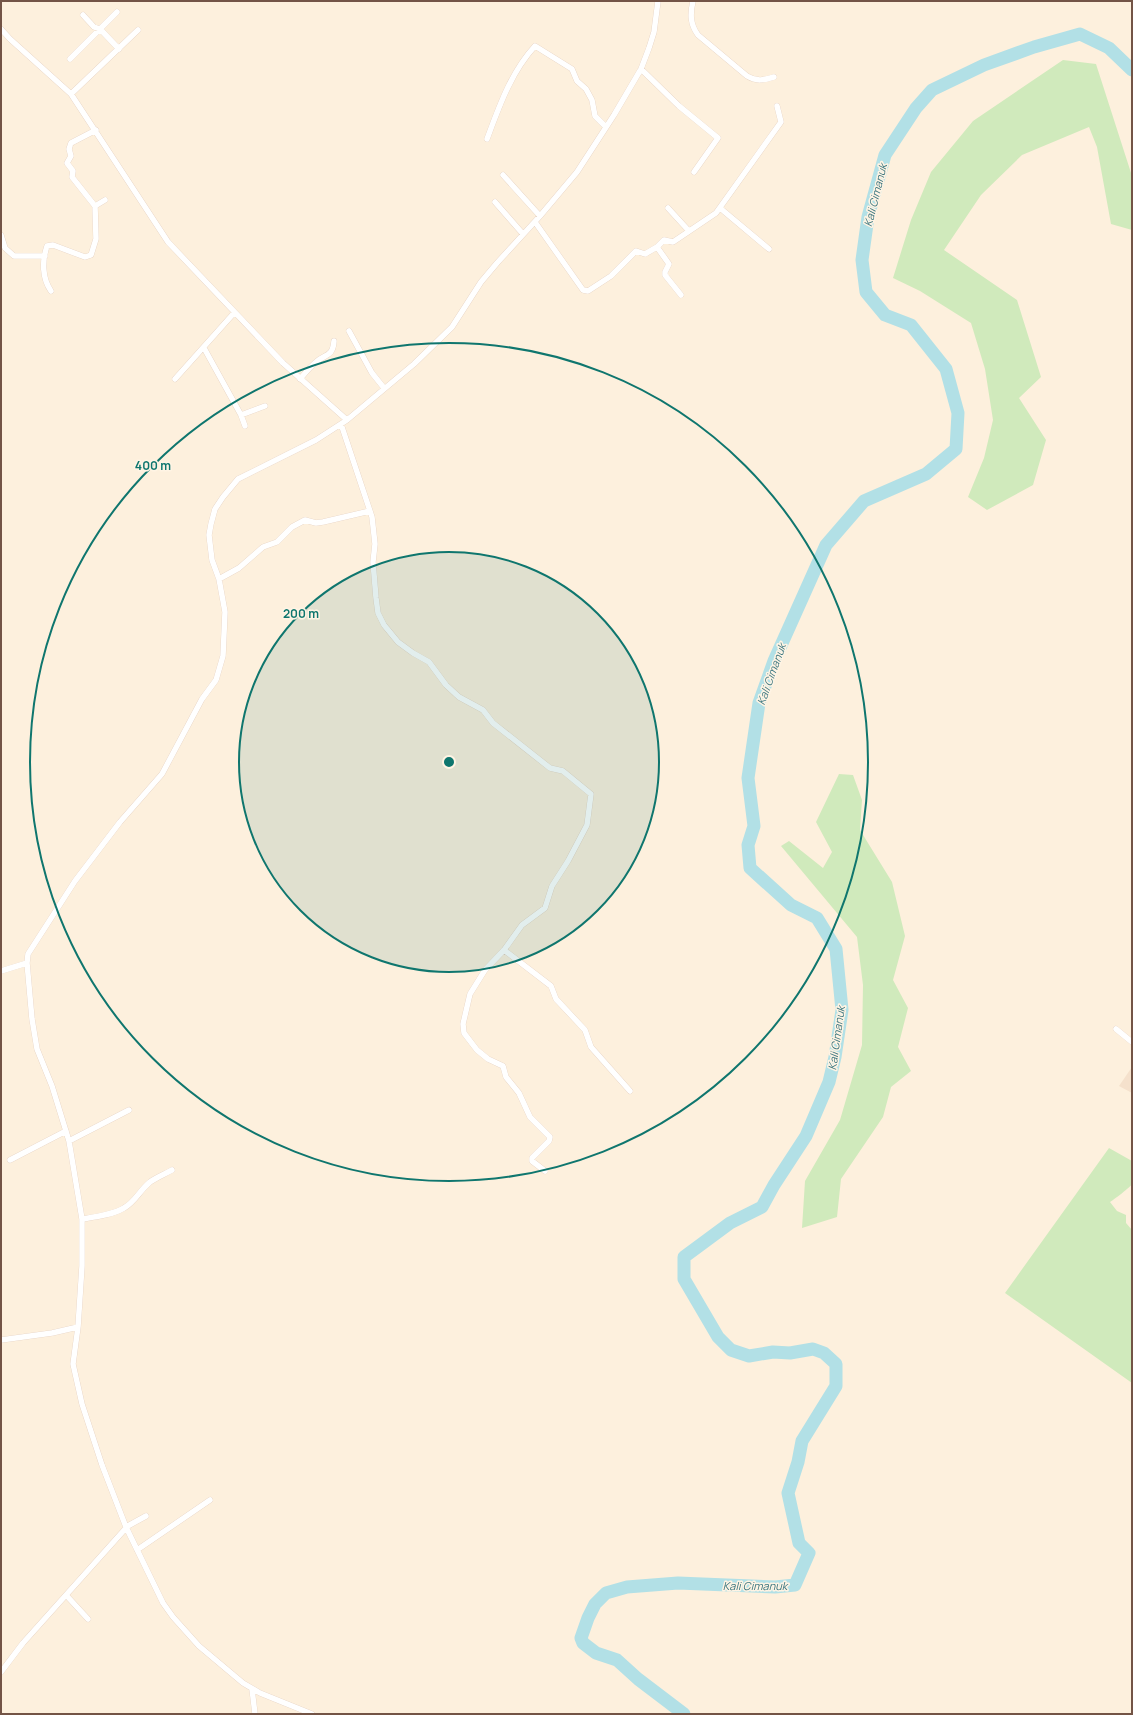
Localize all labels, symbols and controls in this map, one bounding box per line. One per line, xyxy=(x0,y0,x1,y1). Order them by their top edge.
water label: Kali Cimanuk xyxy=(860,160,890,228)
text: 400 m xyxy=(135,457,171,474)
text: 200 m xyxy=(283,605,319,622)
water label: Kali Cimanuk xyxy=(753,640,790,707)
centre of rings xyxy=(442,755,456,769)
water label: Kali Cimanuk xyxy=(824,1004,848,1071)
water label: Kali Cimanuk xyxy=(723,1578,789,1593)

